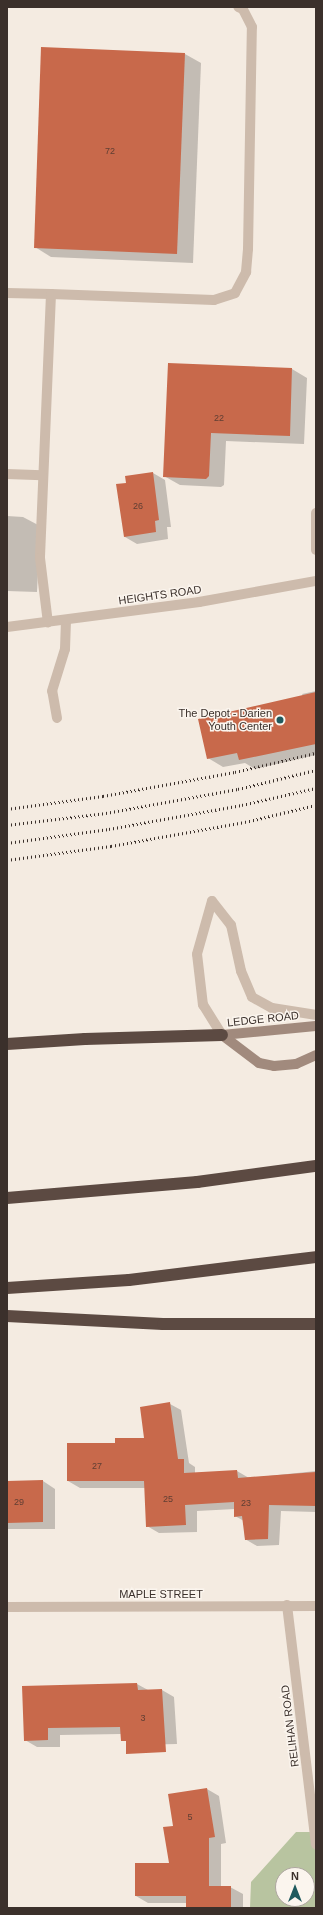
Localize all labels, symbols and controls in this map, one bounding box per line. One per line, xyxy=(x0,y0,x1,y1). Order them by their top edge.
house number: 72 xyxy=(105,146,115,156)
house number: 22 xyxy=(214,413,224,423)
house number: 26 xyxy=(133,501,143,511)
street label: HEIGHTS ROAD xyxy=(118,583,202,607)
place label: The Depot - Darien Youth Center xyxy=(178,707,272,733)
marker: The Depot - Darien Youth Center xyxy=(275,715,285,725)
street label: LEDGE ROAD xyxy=(226,1009,300,1029)
house number: 27 xyxy=(92,1461,102,1471)
house number: 25 xyxy=(163,1494,173,1504)
house number: 29 xyxy=(14,1497,24,1507)
house number: 23 xyxy=(241,1498,251,1508)
street label: MAPLE STREET xyxy=(119,1587,203,1601)
street label: RELIHAN ROAD xyxy=(278,1684,302,1768)
house number: 3 xyxy=(140,1713,146,1723)
house number: 5 xyxy=(187,1812,193,1822)
north arrow xyxy=(275,1867,315,1907)
text: N xyxy=(291,1870,299,1882)

